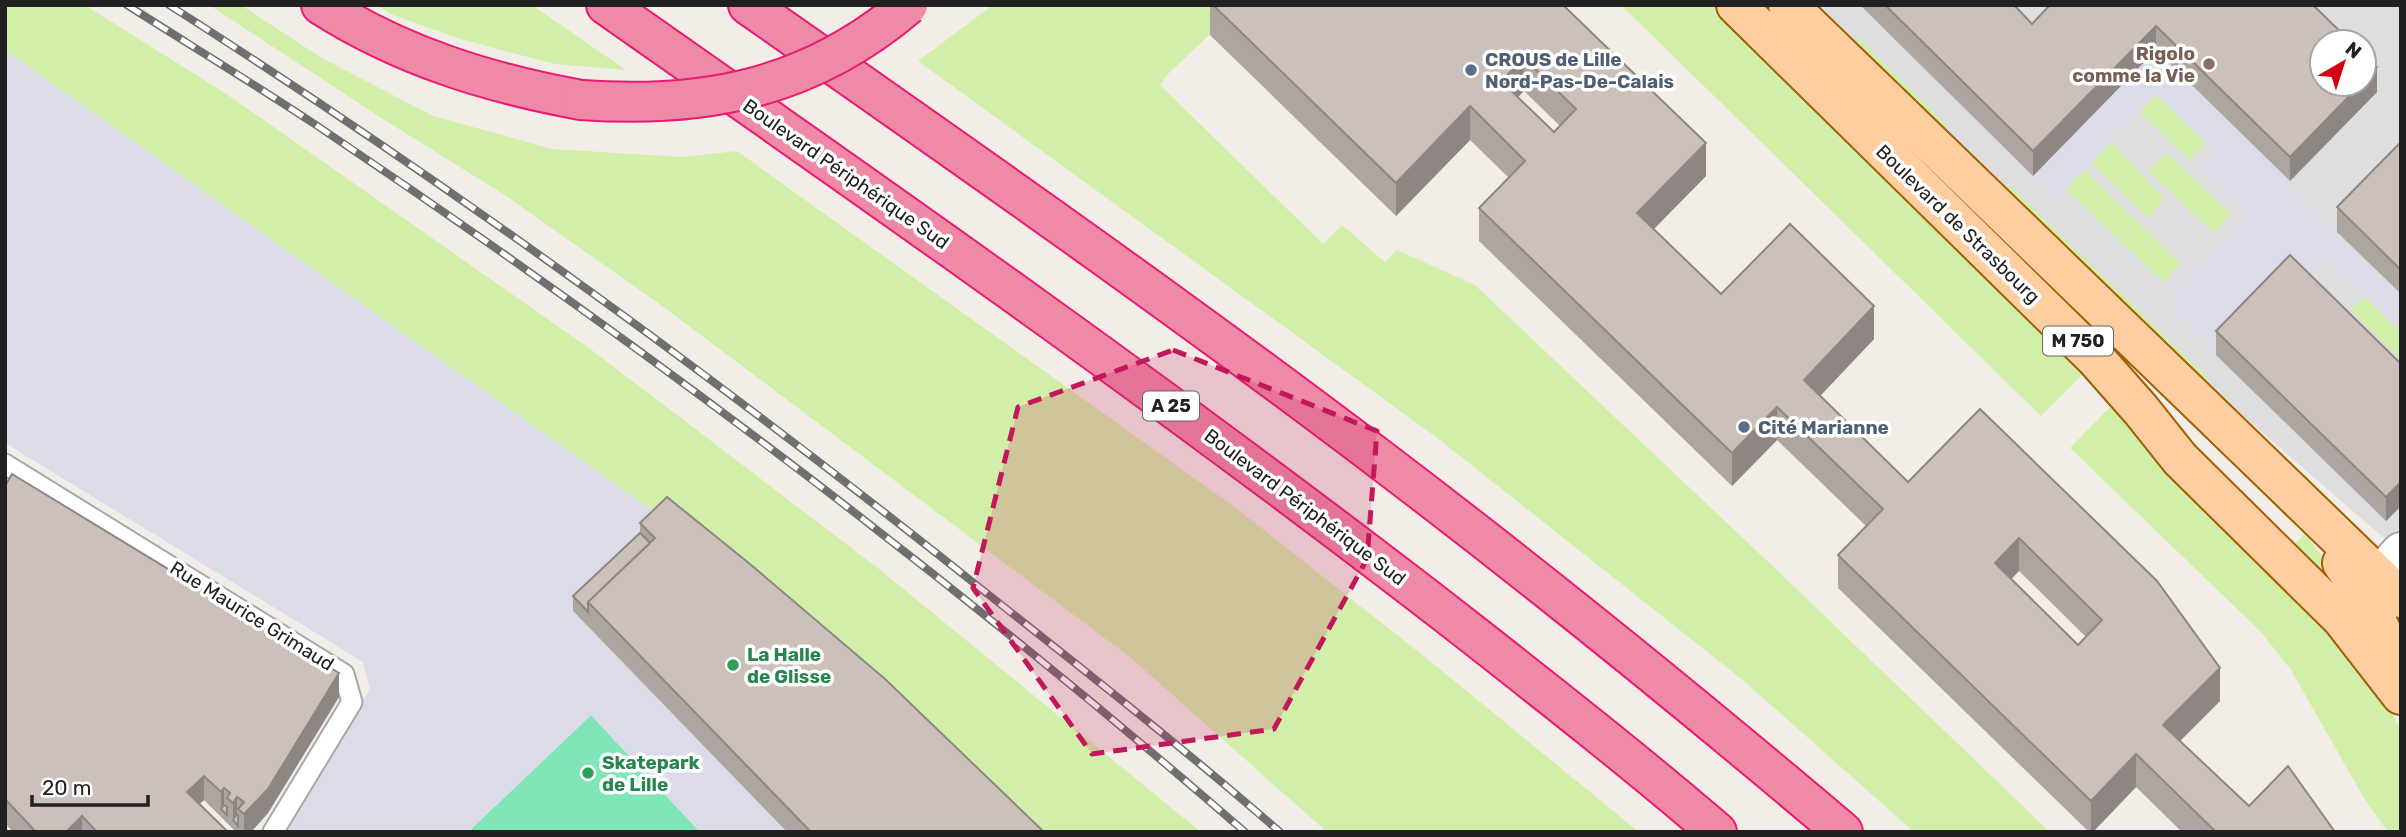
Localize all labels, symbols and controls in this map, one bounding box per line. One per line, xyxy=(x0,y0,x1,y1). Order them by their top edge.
north arrow xyxy=(2308,28,2378,98)
text: N xyxy=(2341,37,2366,63)
place label: Rigolo comme la Vie xyxy=(2072,42,2195,87)
place label: CROUS de Lille Nord-Pas-De-Calais xyxy=(1485,48,1674,93)
marker: Rigolo comme la Vie xyxy=(2201,56,2217,72)
marker: CROUS de Lille Nord-Pas-De-Calais xyxy=(1463,62,1479,78)
street label: Boulevard Périphérique Sud xyxy=(739,94,953,254)
street label: Boulevard de Strasbourg xyxy=(1871,140,2045,308)
road number: M 750 xyxy=(2043,326,2113,356)
road number: A 25 xyxy=(1143,392,1199,420)
place label: Cité Marianne xyxy=(1758,416,1889,439)
marker: Cité Marianne xyxy=(1736,419,1752,435)
street label: Boulevard Périphérique Sud xyxy=(1200,424,1410,590)
street label: Rue Maurice Grimaud xyxy=(166,556,338,676)
place label: La Halle de Glisse xyxy=(747,643,831,688)
marker: La Halle de Glisse xyxy=(725,657,741,673)
place label: Skatepark de Lille xyxy=(602,751,700,796)
scale bar xyxy=(32,764,147,808)
marker: Skatepark de Lille xyxy=(580,765,596,781)
text: 20 m xyxy=(42,775,91,800)

